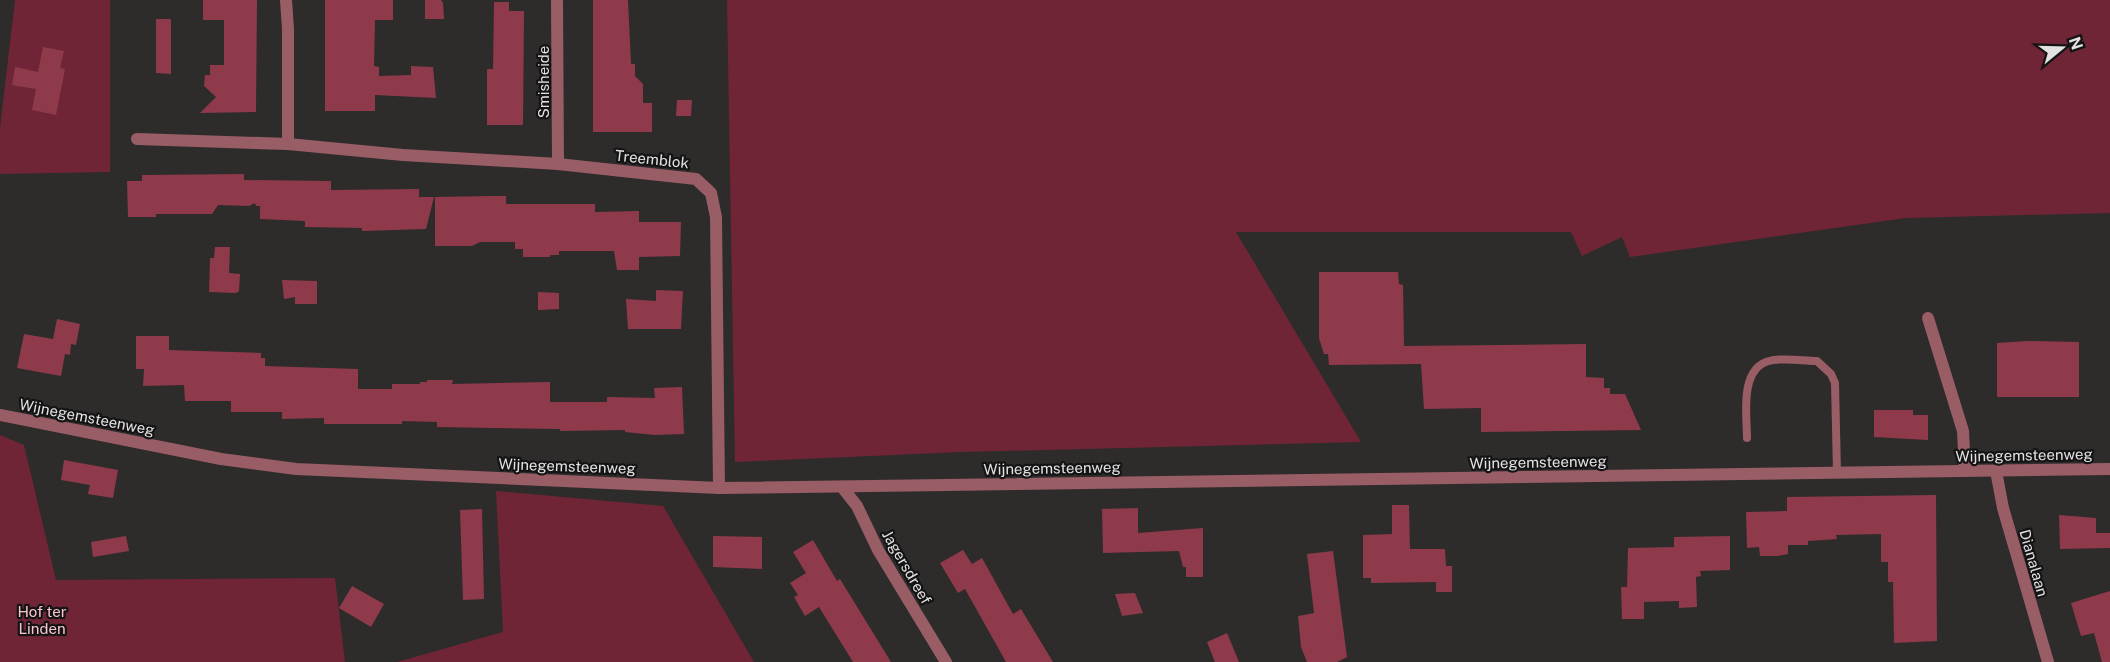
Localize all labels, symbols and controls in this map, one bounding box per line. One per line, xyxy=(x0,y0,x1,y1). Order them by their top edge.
north arrow xyxy=(2032,18,2092,78)
text: N xyxy=(2065,34,2087,52)
street label: Smisheide xyxy=(535,46,552,118)
street label: Treemblok xyxy=(614,147,690,171)
street label: Wijnegemsteenweg xyxy=(18,396,156,438)
street label: Wijnegemsteenweg xyxy=(1955,445,2093,465)
street label: Wijnegemsteenweg xyxy=(1469,452,1607,472)
street label: Wijnegemsteenweg xyxy=(498,455,636,477)
street label: Wijnegemsteenweg xyxy=(983,458,1121,478)
street label: Jagersdreef xyxy=(879,527,935,607)
street label: Dianalaan xyxy=(2016,527,2052,599)
park label: Hof ter Linden xyxy=(17,603,67,637)

